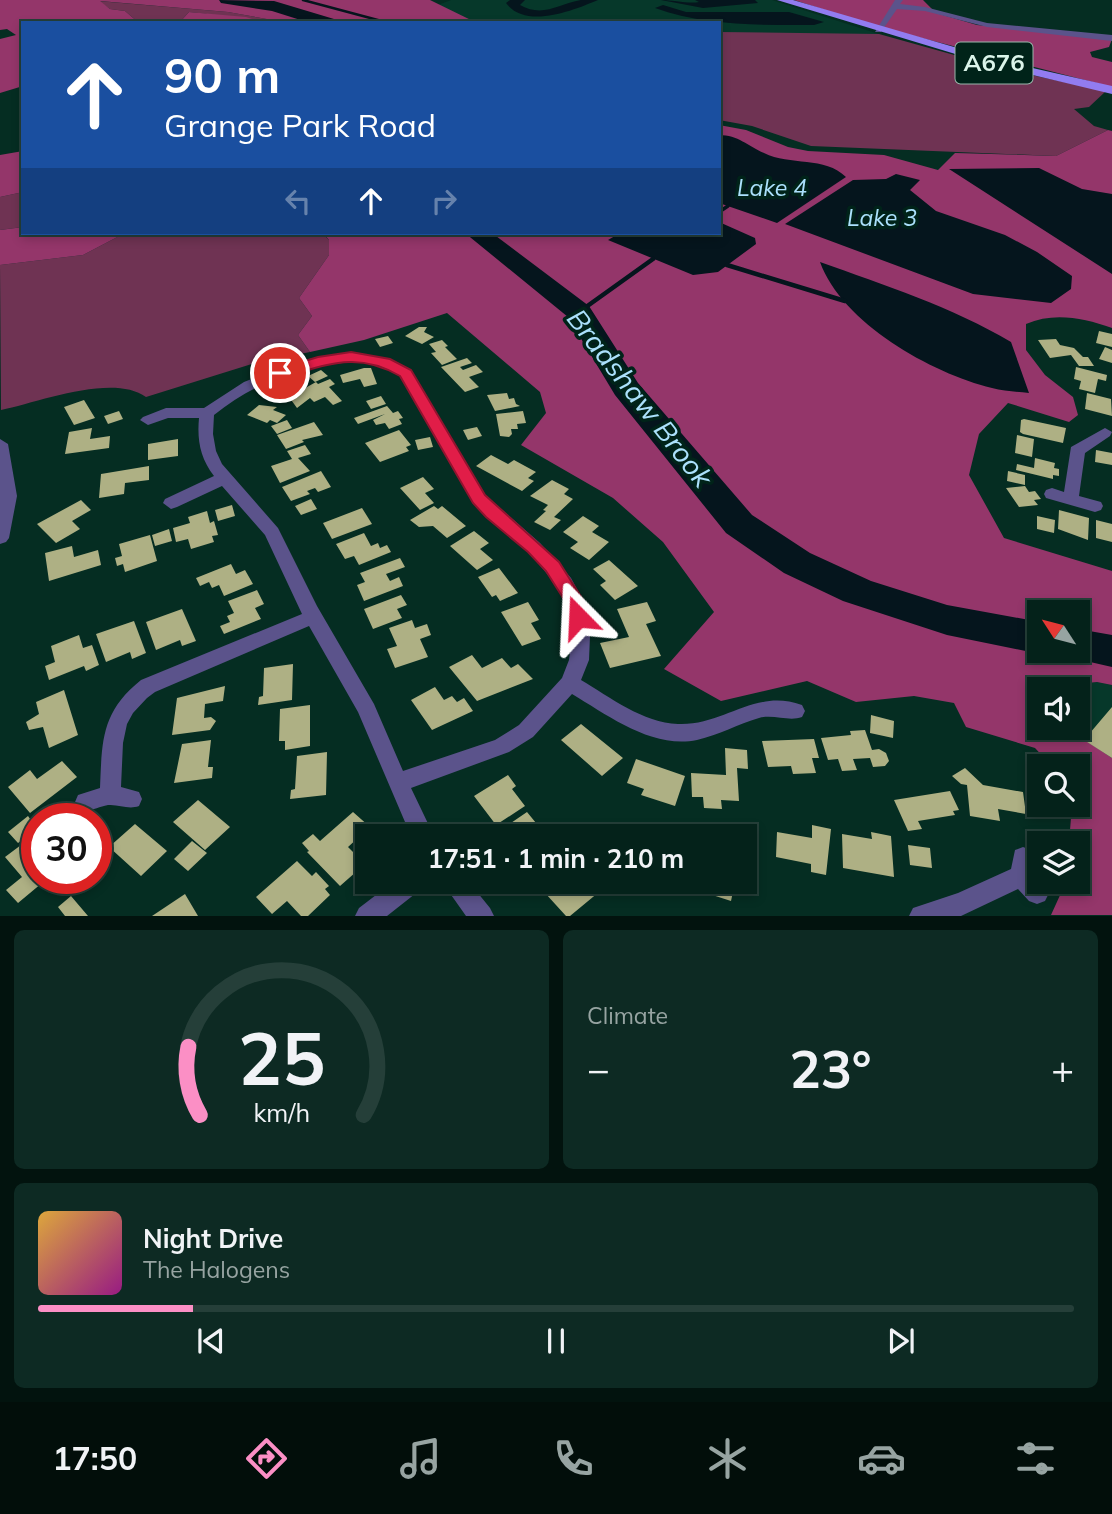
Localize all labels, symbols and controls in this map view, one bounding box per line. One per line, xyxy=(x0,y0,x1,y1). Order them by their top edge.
road number: A676 xyxy=(956,42,1032,84)
text: 90 m xyxy=(164,44,280,105)
icon: ahead xyxy=(49,49,140,140)
text: Grange Park Road xyxy=(164,105,436,145)
water label: Lake 4 xyxy=(737,173,807,202)
icon: left xyxy=(279,182,317,220)
icon: ahead xyxy=(352,182,390,220)
icon: right xyxy=(425,182,463,220)
water label: Lake 3 xyxy=(847,203,917,232)
water label: Bradshaw Brook xyxy=(560,302,722,495)
pin xyxy=(250,343,310,403)
icon: arrive xyxy=(261,354,299,392)
position arrow xyxy=(541,580,615,654)
north arrow xyxy=(1027,600,1090,663)
map controls xyxy=(1027,600,1090,894)
button: sound xyxy=(1027,677,1090,740)
button: search xyxy=(1027,754,1090,817)
speed limit sign: 30 xyxy=(21,803,112,894)
button: layers xyxy=(1027,831,1090,894)
text: 17:51 · 1 min · 210 m xyxy=(428,842,684,875)
text: Climate xyxy=(587,1001,668,1030)
text: 25 xyxy=(238,1013,325,1104)
text: 23° xyxy=(789,1036,872,1101)
text: − xyxy=(587,1045,610,1093)
text: + xyxy=(1051,1045,1074,1093)
text: km/h xyxy=(253,1097,310,1128)
text: Night Drive xyxy=(143,1222,283,1255)
text: The Halogens xyxy=(143,1255,290,1284)
icon: previous xyxy=(192,1322,230,1360)
icon: pause xyxy=(537,1322,575,1360)
icon: next xyxy=(882,1322,920,1360)
icon: directions xyxy=(242,1434,291,1483)
icon: music xyxy=(396,1434,445,1483)
icon: phone xyxy=(549,1434,598,1483)
icon: climate xyxy=(703,1434,752,1483)
icon: car xyxy=(857,1434,906,1483)
icon: filters xyxy=(1011,1434,1060,1483)
text: 17:50 xyxy=(52,1438,137,1478)

